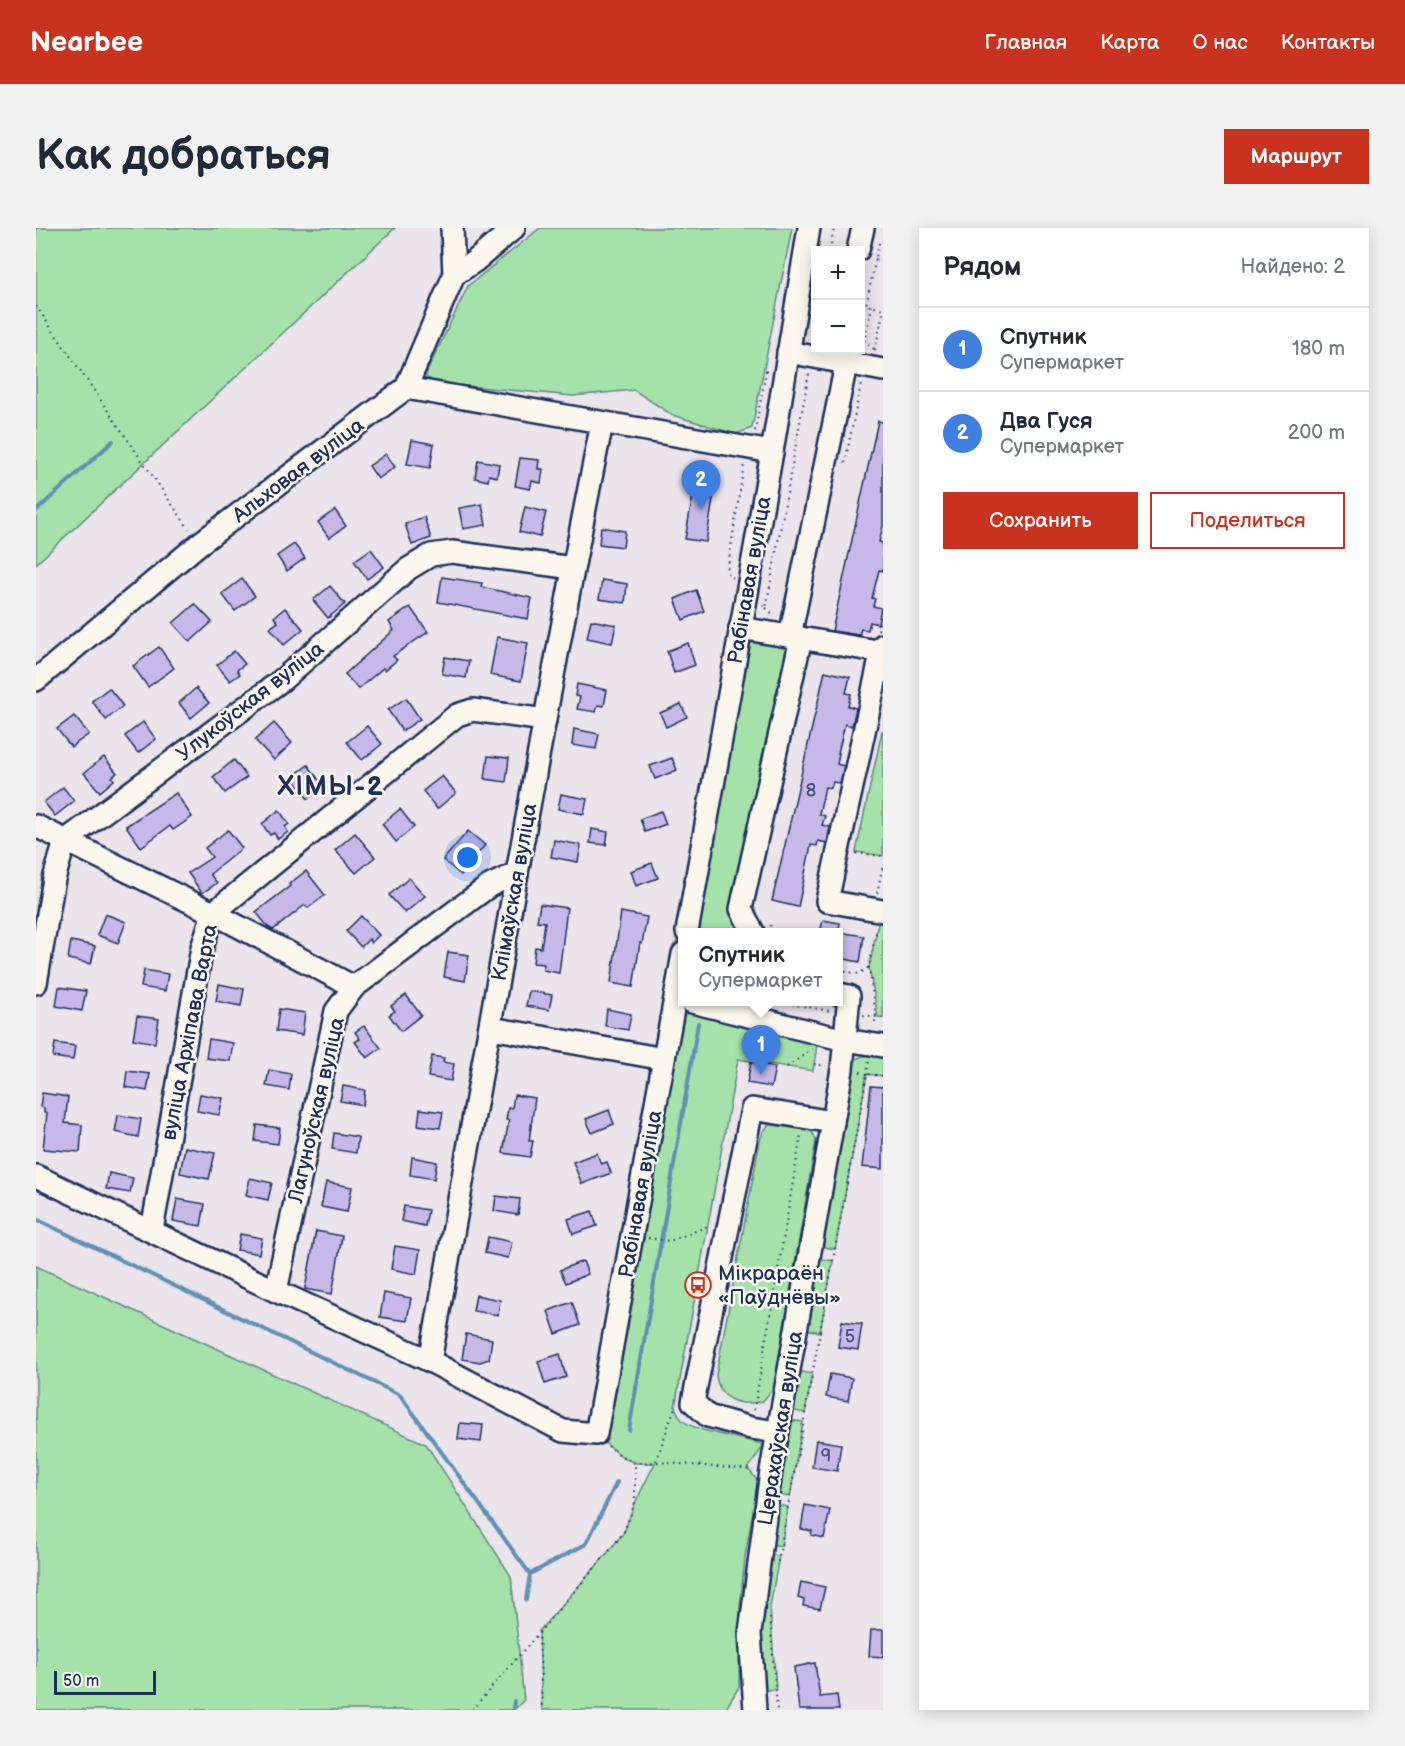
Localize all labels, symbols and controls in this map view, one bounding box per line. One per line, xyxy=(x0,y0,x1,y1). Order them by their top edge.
text: Nearbee xyxy=(30,26,143,59)
text: Главная xyxy=(984,30,1067,55)
text: Карта xyxy=(1100,30,1159,55)
text: О нас xyxy=(1192,30,1248,55)
text: Контакты xyxy=(1281,30,1375,55)
button: Маршрут xyxy=(1224,129,1369,184)
text: Как добраться xyxy=(36,131,331,182)
map controls xyxy=(811,246,865,354)
button: + xyxy=(811,246,865,300)
text: Рядом xyxy=(943,252,1021,283)
text: Найдено: 2 xyxy=(1241,255,1345,279)
button: − xyxy=(811,300,865,354)
text: Спутник xyxy=(1000,324,1086,351)
text: 1 xyxy=(958,337,967,361)
text: 180 m xyxy=(1292,337,1345,361)
text: Супермаркет xyxy=(1000,351,1124,375)
text: Два Гуся xyxy=(1000,408,1093,435)
street label: Альховая вуліца xyxy=(227,412,370,529)
text: 2 xyxy=(957,421,968,445)
text: 200 m xyxy=(1288,421,1345,445)
text: Супермаркет xyxy=(1000,435,1124,459)
pin: 2 xyxy=(682,460,720,510)
button: Сохранить xyxy=(943,492,1138,549)
button: Поделиться xyxy=(1150,492,1345,549)
street label: Рабінавая вуліца xyxy=(722,494,777,666)
street label: Улукоўская вуліца xyxy=(172,636,329,767)
district label: ХІМЫ-2 xyxy=(276,771,385,803)
house number: 8 xyxy=(806,780,816,801)
street label: Клімаўская вуліца xyxy=(487,801,543,983)
your location xyxy=(453,843,482,872)
street label: вуліца Архіпава Варта xyxy=(156,921,223,1142)
popup xyxy=(678,928,843,1006)
text: Спутник xyxy=(698,942,785,969)
text: Супермаркет xyxy=(698,969,823,993)
street label: Лагуноўская вуліца xyxy=(283,1014,350,1206)
pin: 1 xyxy=(742,1026,780,1075)
street label: Рабінавая вуліца xyxy=(613,1108,668,1280)
place label: Мікрараён «Паўднёвы» xyxy=(718,1261,841,1310)
bus stop icon: Мікрараён «Паўднёвы» xyxy=(683,1270,713,1300)
house number: 5 xyxy=(845,1326,855,1347)
street label: Церахаўская вуліца xyxy=(753,1328,808,1527)
house number: 9 xyxy=(821,1446,831,1467)
scale bar xyxy=(54,1668,156,1696)
text: 50 m xyxy=(63,1672,99,1691)

